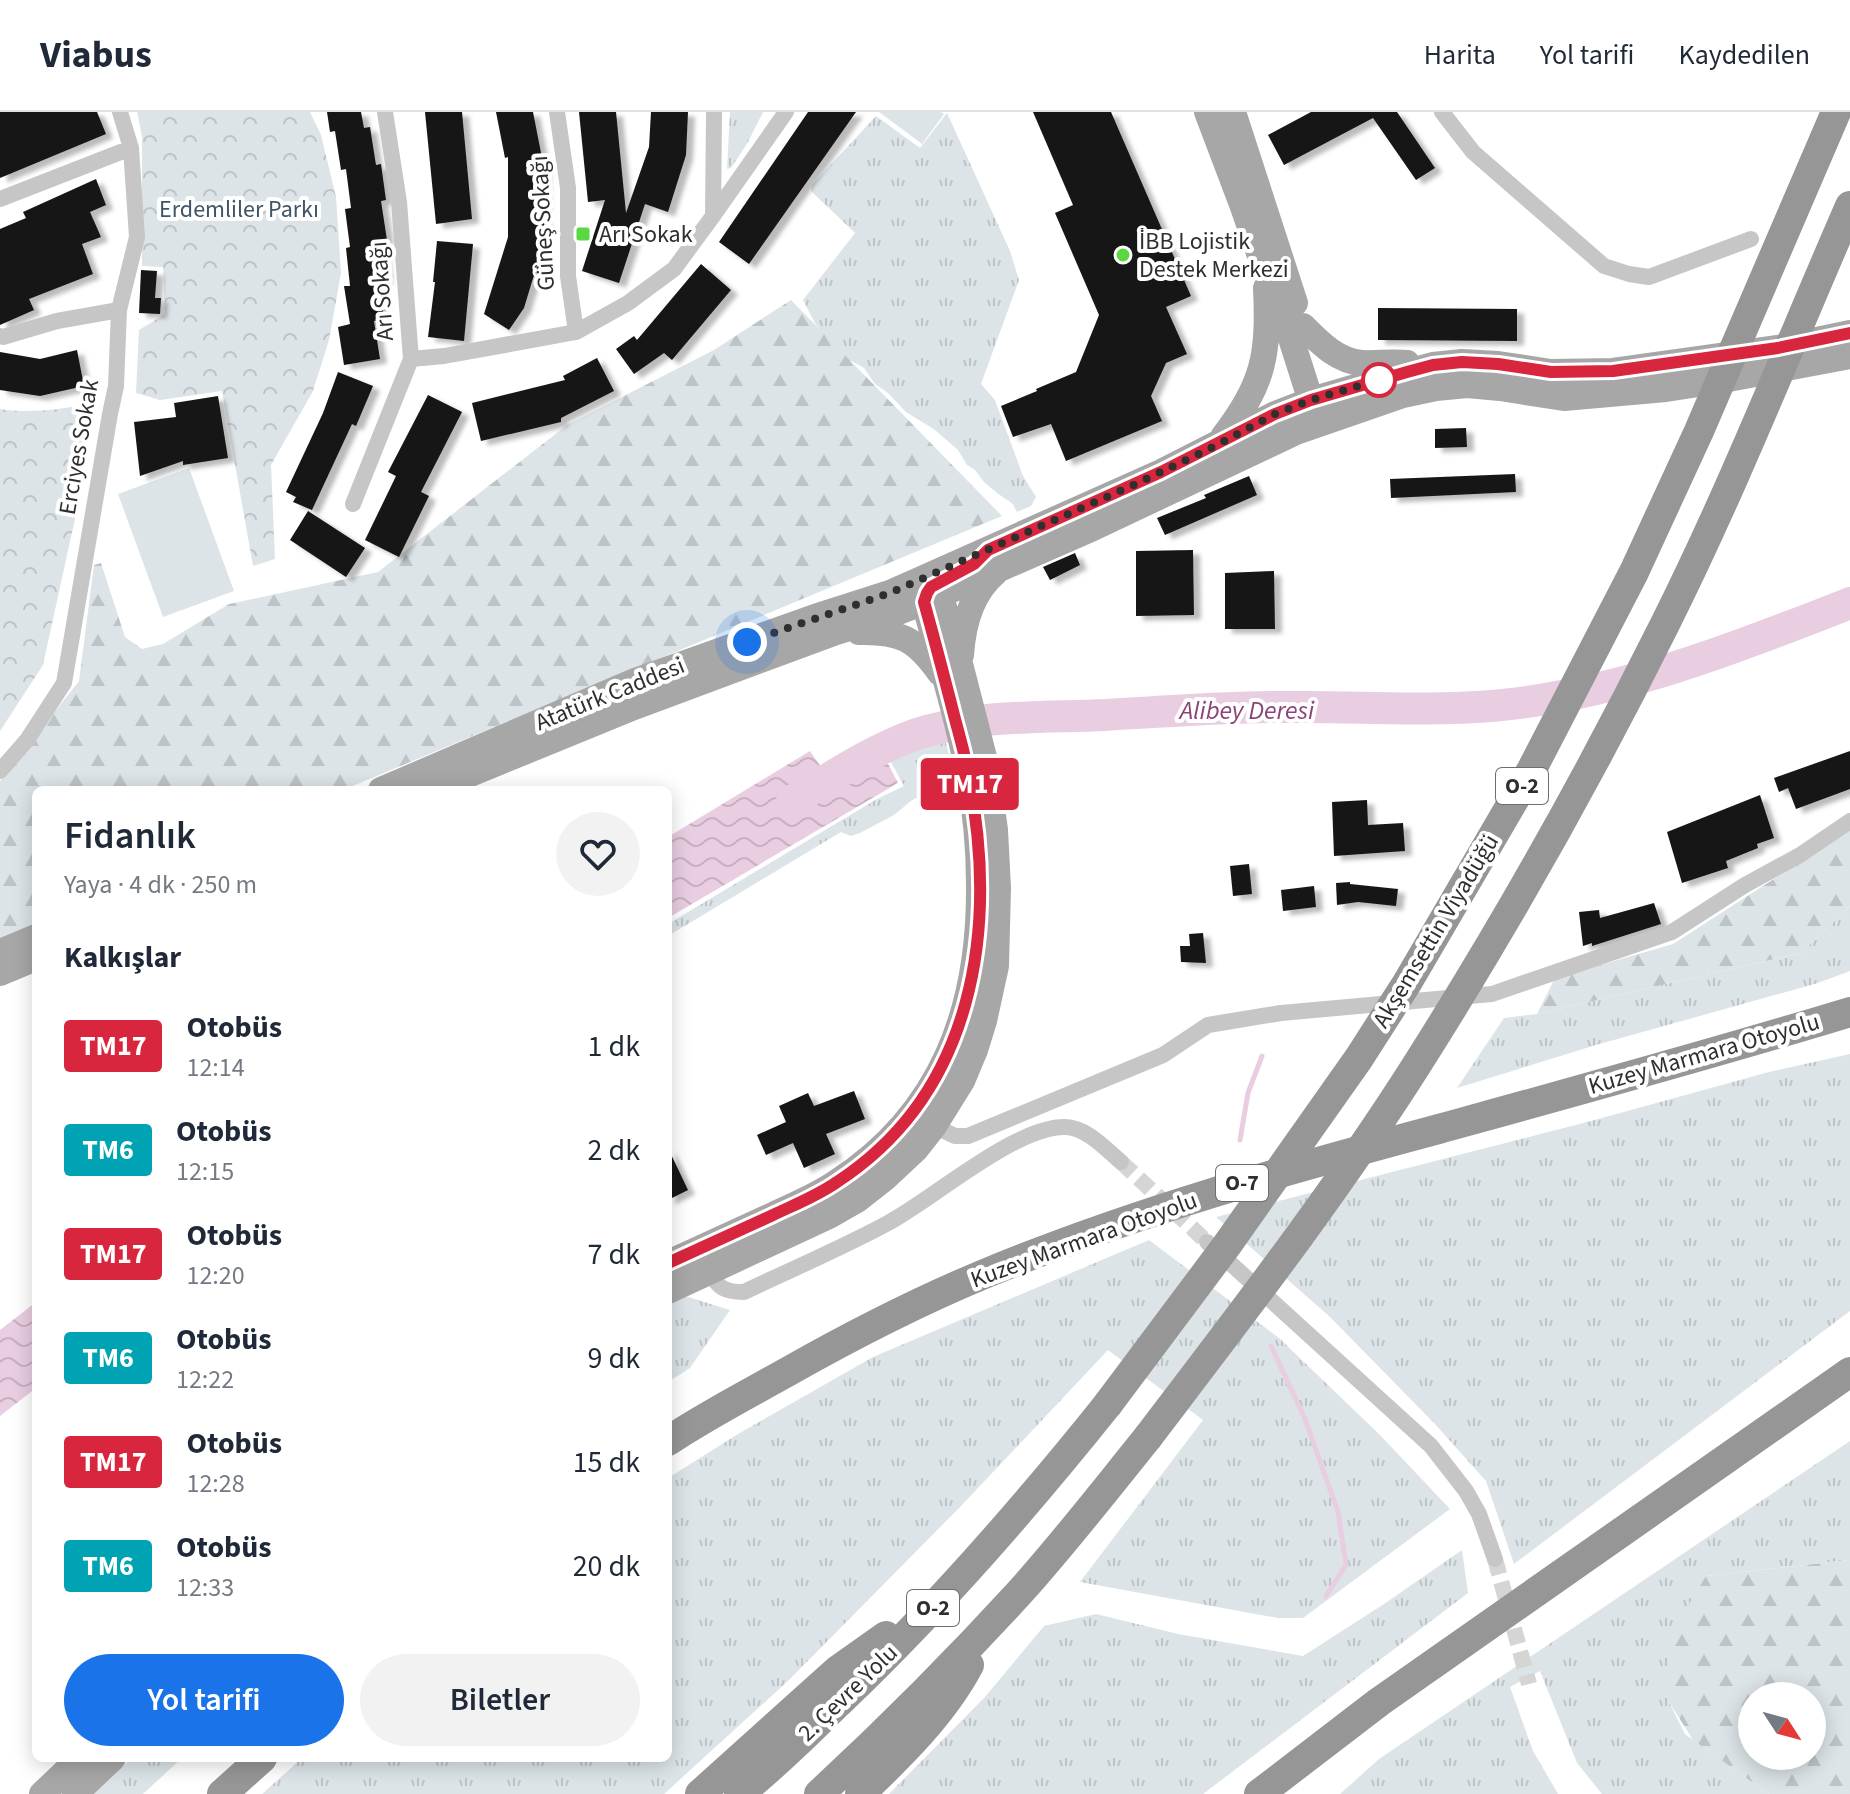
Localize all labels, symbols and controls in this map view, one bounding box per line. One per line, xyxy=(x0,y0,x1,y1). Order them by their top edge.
text: Viabus xyxy=(40,28,152,82)
text: Harita xyxy=(1424,35,1496,75)
text: Yol tarifi xyxy=(1540,35,1635,75)
text: Kaydedilen xyxy=(1679,35,1810,75)
street label: Güneş Sokağı xyxy=(522,155,564,291)
park label: Erdemliler Parkı xyxy=(159,192,319,227)
place label: Arı Sokak xyxy=(599,217,693,252)
place label: İBB Lojistik Destek Merkezi xyxy=(1139,224,1289,287)
marker: Arı Sokak xyxy=(574,225,592,243)
street label: Arı Sokağı xyxy=(361,240,403,342)
marker: İBB Lojistik Destek Merkezi xyxy=(1114,246,1132,264)
unlabelled marker xyxy=(1362,363,1396,397)
street label: Erciyes Sokak xyxy=(50,376,108,517)
your location xyxy=(727,622,767,662)
street label: Atatürk Caddesi xyxy=(530,648,690,740)
water label: Alibey Deresi xyxy=(1178,692,1315,729)
line badge: TM17 xyxy=(914,758,1026,810)
text: TM17 xyxy=(937,764,1003,804)
road number: O-2 xyxy=(1496,768,1548,804)
text: Fidanlık xyxy=(64,809,196,863)
button: heart xyxy=(556,812,640,896)
street label: Akşemsettin Viyadüğü xyxy=(1364,827,1508,1035)
text: Yaya · 4 dk · 250 m xyxy=(64,866,257,903)
text: Kalkışlar xyxy=(64,936,181,979)
street label: Kuzey Marmara Otoyolu xyxy=(1584,1004,1824,1104)
text: Otobüs xyxy=(186,1006,282,1049)
text: 1 dk xyxy=(588,1025,640,1068)
text: TM17 xyxy=(80,1026,146,1066)
text: 12:14 xyxy=(186,1049,245,1086)
text: Otobüs xyxy=(176,1110,272,1153)
text: 2 dk xyxy=(588,1129,640,1172)
text: TM6 xyxy=(82,1130,134,1170)
text: 12:15 xyxy=(176,1153,234,1190)
road number: O-7 xyxy=(1216,1165,1268,1201)
street label: Kuzey Marmara Otoyolu xyxy=(966,1183,1202,1297)
text: Otobüs xyxy=(186,1214,282,1257)
text: 7 dk xyxy=(588,1233,640,1276)
text: TM17 xyxy=(80,1234,146,1274)
text: 12:20 xyxy=(186,1257,245,1294)
text: Otobüs xyxy=(176,1318,272,1361)
text: 9 dk xyxy=(588,1337,640,1380)
text: TM6 xyxy=(82,1338,134,1378)
text: 12:22 xyxy=(176,1361,234,1398)
text: Otobüs xyxy=(186,1422,282,1465)
text: 15 dk xyxy=(573,1441,640,1484)
text: TM17 xyxy=(80,1442,146,1482)
text: 12:28 xyxy=(186,1465,245,1502)
text: Otobüs xyxy=(176,1526,272,1569)
text: 20 dk xyxy=(573,1545,640,1588)
text: TM6 xyxy=(82,1546,134,1586)
text: 12:33 xyxy=(176,1569,234,1606)
road number: O-2 xyxy=(907,1590,959,1626)
street label: 2. Çevre Yolu xyxy=(790,1636,906,1750)
button: Yol tarifi xyxy=(64,1654,344,1746)
button: Biletler xyxy=(360,1654,640,1746)
north arrow xyxy=(1738,1682,1826,1770)
map controls xyxy=(1738,1682,1826,1770)

